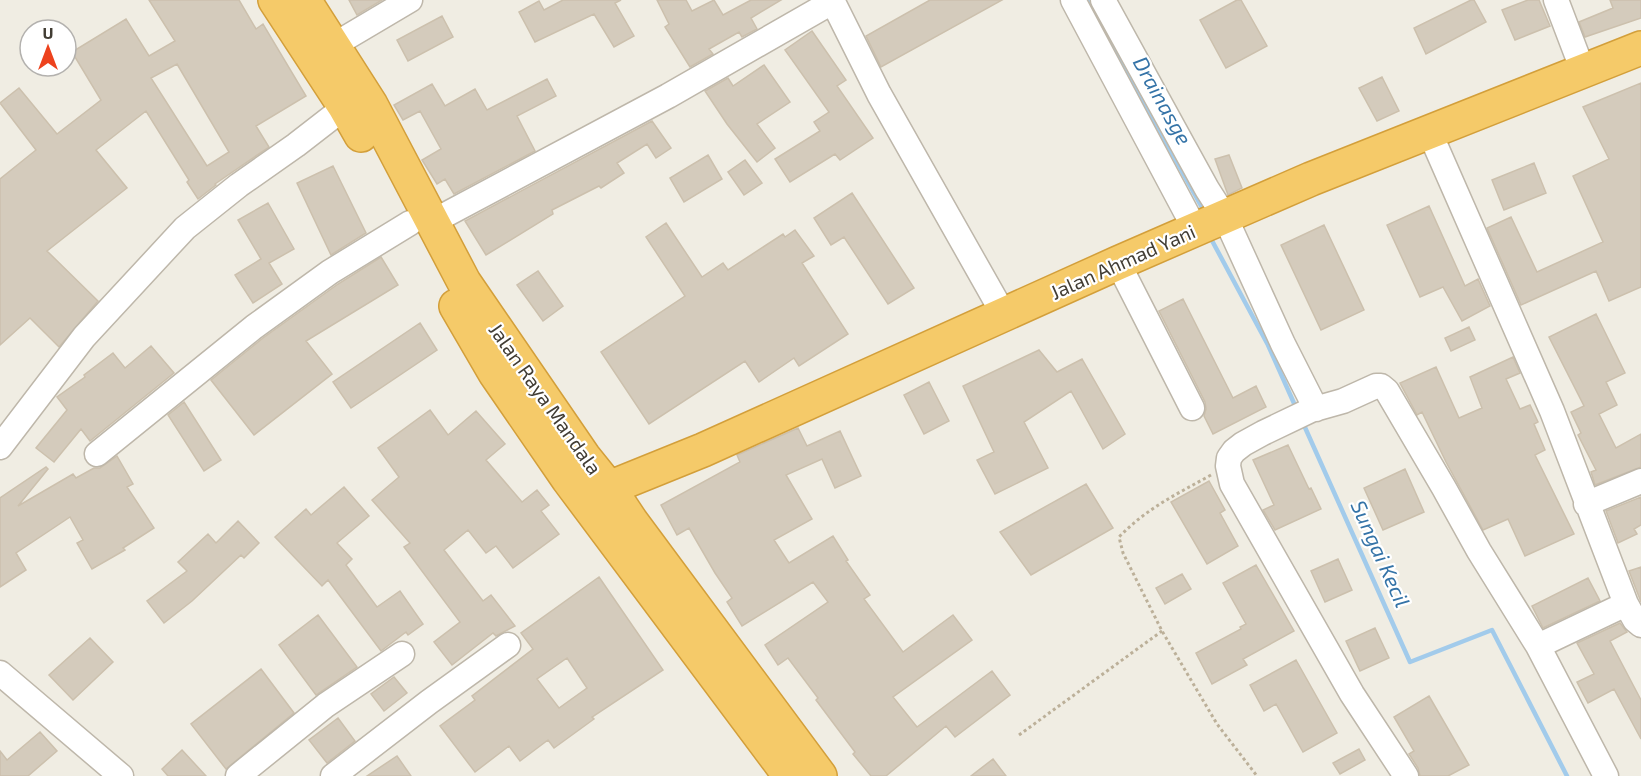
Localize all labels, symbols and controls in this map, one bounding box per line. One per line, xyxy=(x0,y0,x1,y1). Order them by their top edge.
north arrow xyxy=(18,18,78,78)
text: U xyxy=(43,23,53,42)
water label: Drainasge xyxy=(1129,52,1198,149)
street label: Jalan Ahmad Yani xyxy=(1046,218,1199,304)
street label: Jalan Raya Mandala xyxy=(484,318,607,479)
water label: Sungai Kecil xyxy=(1347,496,1416,611)

